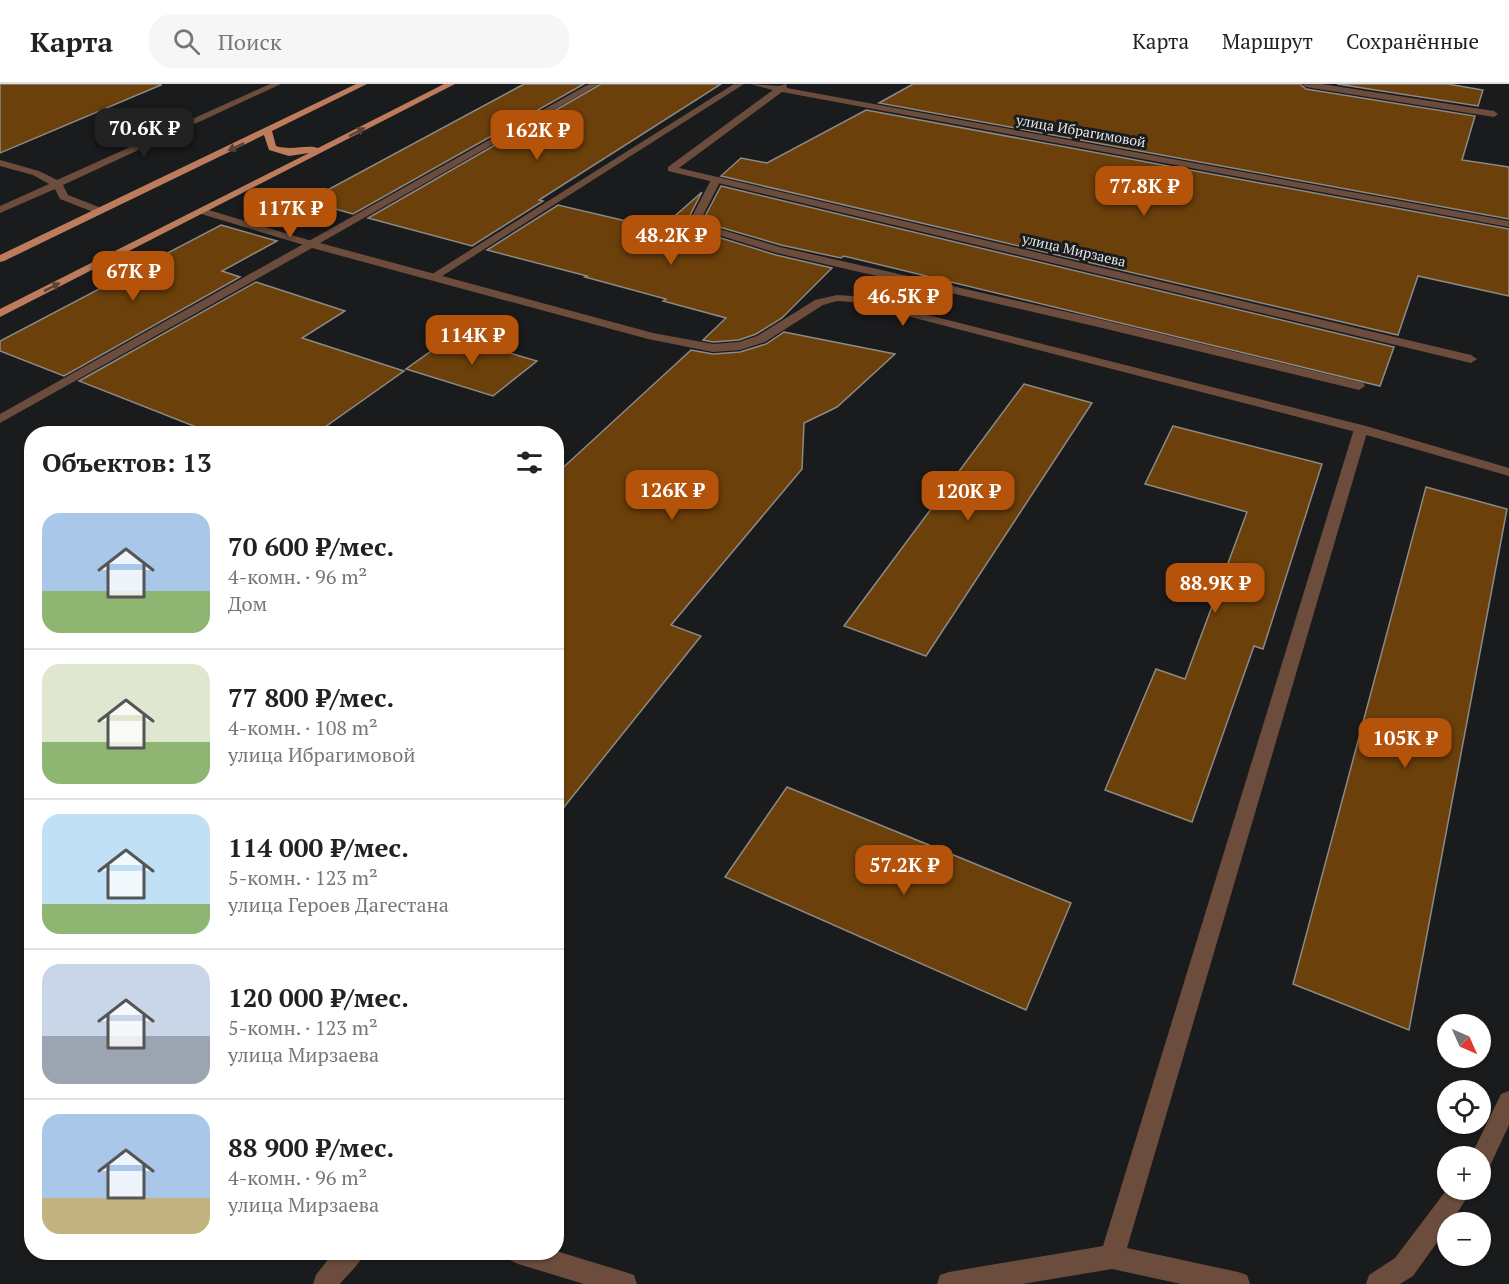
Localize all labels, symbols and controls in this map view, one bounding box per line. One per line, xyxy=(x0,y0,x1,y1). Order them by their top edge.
search box xyxy=(149,14,569,68)
text: Карта xyxy=(30,23,113,60)
icon: search xyxy=(170,25,203,58)
text: Поиск xyxy=(218,27,282,56)
text: Карта xyxy=(1132,27,1189,55)
text: Маршрут xyxy=(1222,27,1313,55)
text: Сохранённые xyxy=(1346,27,1479,55)
pin: 70.6K ₽ xyxy=(89,108,199,159)
pin: 162K ₽ xyxy=(488,110,586,161)
street label: улица Ибрагимовой xyxy=(1014,110,1148,151)
text: 70.6K ₽ xyxy=(109,114,179,141)
text: 162K ₽ xyxy=(505,116,569,143)
one-way arrow xyxy=(348,127,365,136)
one-way arrow xyxy=(227,142,244,151)
pin: 77.8K ₽ xyxy=(1089,166,1199,217)
text: 77.8K ₽ xyxy=(1109,172,1179,199)
pin: 117K ₽ xyxy=(241,188,339,239)
text: 117K ₽ xyxy=(258,194,322,221)
pin: 48.2K ₽ xyxy=(616,215,726,266)
text: 48.2K ₽ xyxy=(636,221,706,248)
street label: улица Мирзаева xyxy=(1019,228,1128,271)
pin: 67K ₽ xyxy=(91,251,175,302)
text: 67K ₽ xyxy=(106,257,160,284)
pin: 46.5K ₽ xyxy=(848,276,958,327)
one-way arrow xyxy=(44,282,61,292)
text: 46.5K ₽ xyxy=(868,282,938,309)
pin: 114K ₽ xyxy=(423,315,521,366)
text: 114K ₽ xyxy=(440,321,504,348)
text: Объектов: 13 xyxy=(42,445,212,479)
icon: filters xyxy=(513,446,546,479)
pin: 126K ₽ xyxy=(623,470,721,521)
pin: 120K ₽ xyxy=(919,471,1017,522)
text: 126K ₽ xyxy=(640,476,704,503)
text: 120K ₽ xyxy=(936,477,1000,504)
text: 70 600 ₽/мес. xyxy=(228,529,394,563)
icon: home xyxy=(90,537,162,609)
text: 4-комн. · 96 m² xyxy=(228,563,367,590)
pin: 88.9K ₽ xyxy=(1160,563,1270,614)
text: 88.9K ₽ xyxy=(1180,569,1250,596)
text: Дом xyxy=(228,590,267,617)
text: 77 800 ₽/мес. xyxy=(228,680,394,714)
icon: home xyxy=(90,688,162,760)
text: 4-комн. · 108 m² xyxy=(228,714,378,741)
pin: 105K ₽ xyxy=(1356,718,1454,769)
text: 105K ₽ xyxy=(1373,724,1437,751)
text: улица Ибрагимовой xyxy=(228,741,415,768)
text: 114 000 ₽/мес. xyxy=(228,830,409,864)
icon: home xyxy=(90,838,162,910)
pin: 57.2K ₽ xyxy=(849,845,959,896)
text: 57.2K ₽ xyxy=(869,851,939,878)
text: 5-комн. · 123 m² xyxy=(228,864,378,891)
text: улица Героев Дагестана xyxy=(228,891,449,918)
text: 120 000 ₽/мес. xyxy=(228,980,409,1014)
icon: home xyxy=(90,988,162,1060)
text: 5-комн. · 123 m² xyxy=(228,1014,378,1041)
north arrow xyxy=(1437,1014,1491,1068)
map controls xyxy=(1437,1014,1491,1266)
text: улица Мирзаева xyxy=(228,1041,379,1068)
button: locate xyxy=(1437,1080,1491,1134)
text: 88 900 ₽/мес. xyxy=(228,1130,394,1164)
icon: home xyxy=(90,1138,162,1210)
button: + xyxy=(1437,1146,1491,1200)
text: 4-комн. · 96 m² xyxy=(228,1164,367,1191)
text: улица Мирзаева xyxy=(228,1191,379,1218)
button: − xyxy=(1437,1212,1491,1266)

